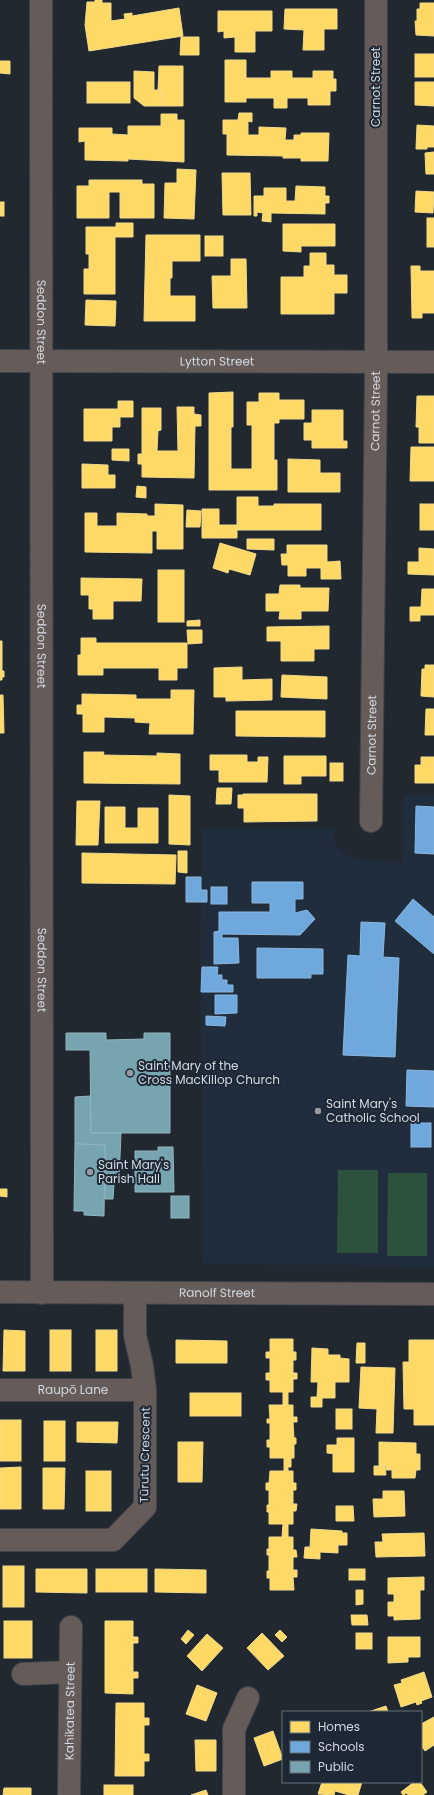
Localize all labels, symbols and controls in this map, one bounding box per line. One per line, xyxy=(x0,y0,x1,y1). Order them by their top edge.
street label: Carnot Street xyxy=(367,47,384,127)
street label: Seddon Street xyxy=(33,280,50,364)
street label: Lytton Street xyxy=(180,352,254,370)
street label: Carnot Street xyxy=(366,371,384,451)
street label: Seddon Street xyxy=(33,604,51,688)
street label: Carnot Street xyxy=(363,695,380,775)
street label: Seddon Street xyxy=(34,928,51,1012)
place label: Saint Mary of the Cross MacKillop Church xyxy=(138,1057,280,1088)
marker: Saint Mary of the Cross MacKillop Church xyxy=(125,1068,135,1078)
place label: Saint Mary's Catholic School xyxy=(326,1095,420,1126)
marker: Saint Mary's Catholic School xyxy=(313,1106,323,1116)
place label: Saint Mary's Parish Hall xyxy=(98,1156,169,1187)
marker: Saint Mary's Parish Hall xyxy=(85,1167,95,1177)
street label: Ranolf Street xyxy=(179,1284,255,1301)
street label: Raupō Lane xyxy=(38,1381,108,1398)
street label: Tūrutu Crescent xyxy=(135,1407,154,1503)
street label: Kahikatea Street xyxy=(60,1662,79,1760)
legend xyxy=(282,1711,422,1783)
text: Homes xyxy=(318,1718,360,1735)
text: Schools xyxy=(318,1738,365,1755)
text: Public xyxy=(318,1758,354,1775)

